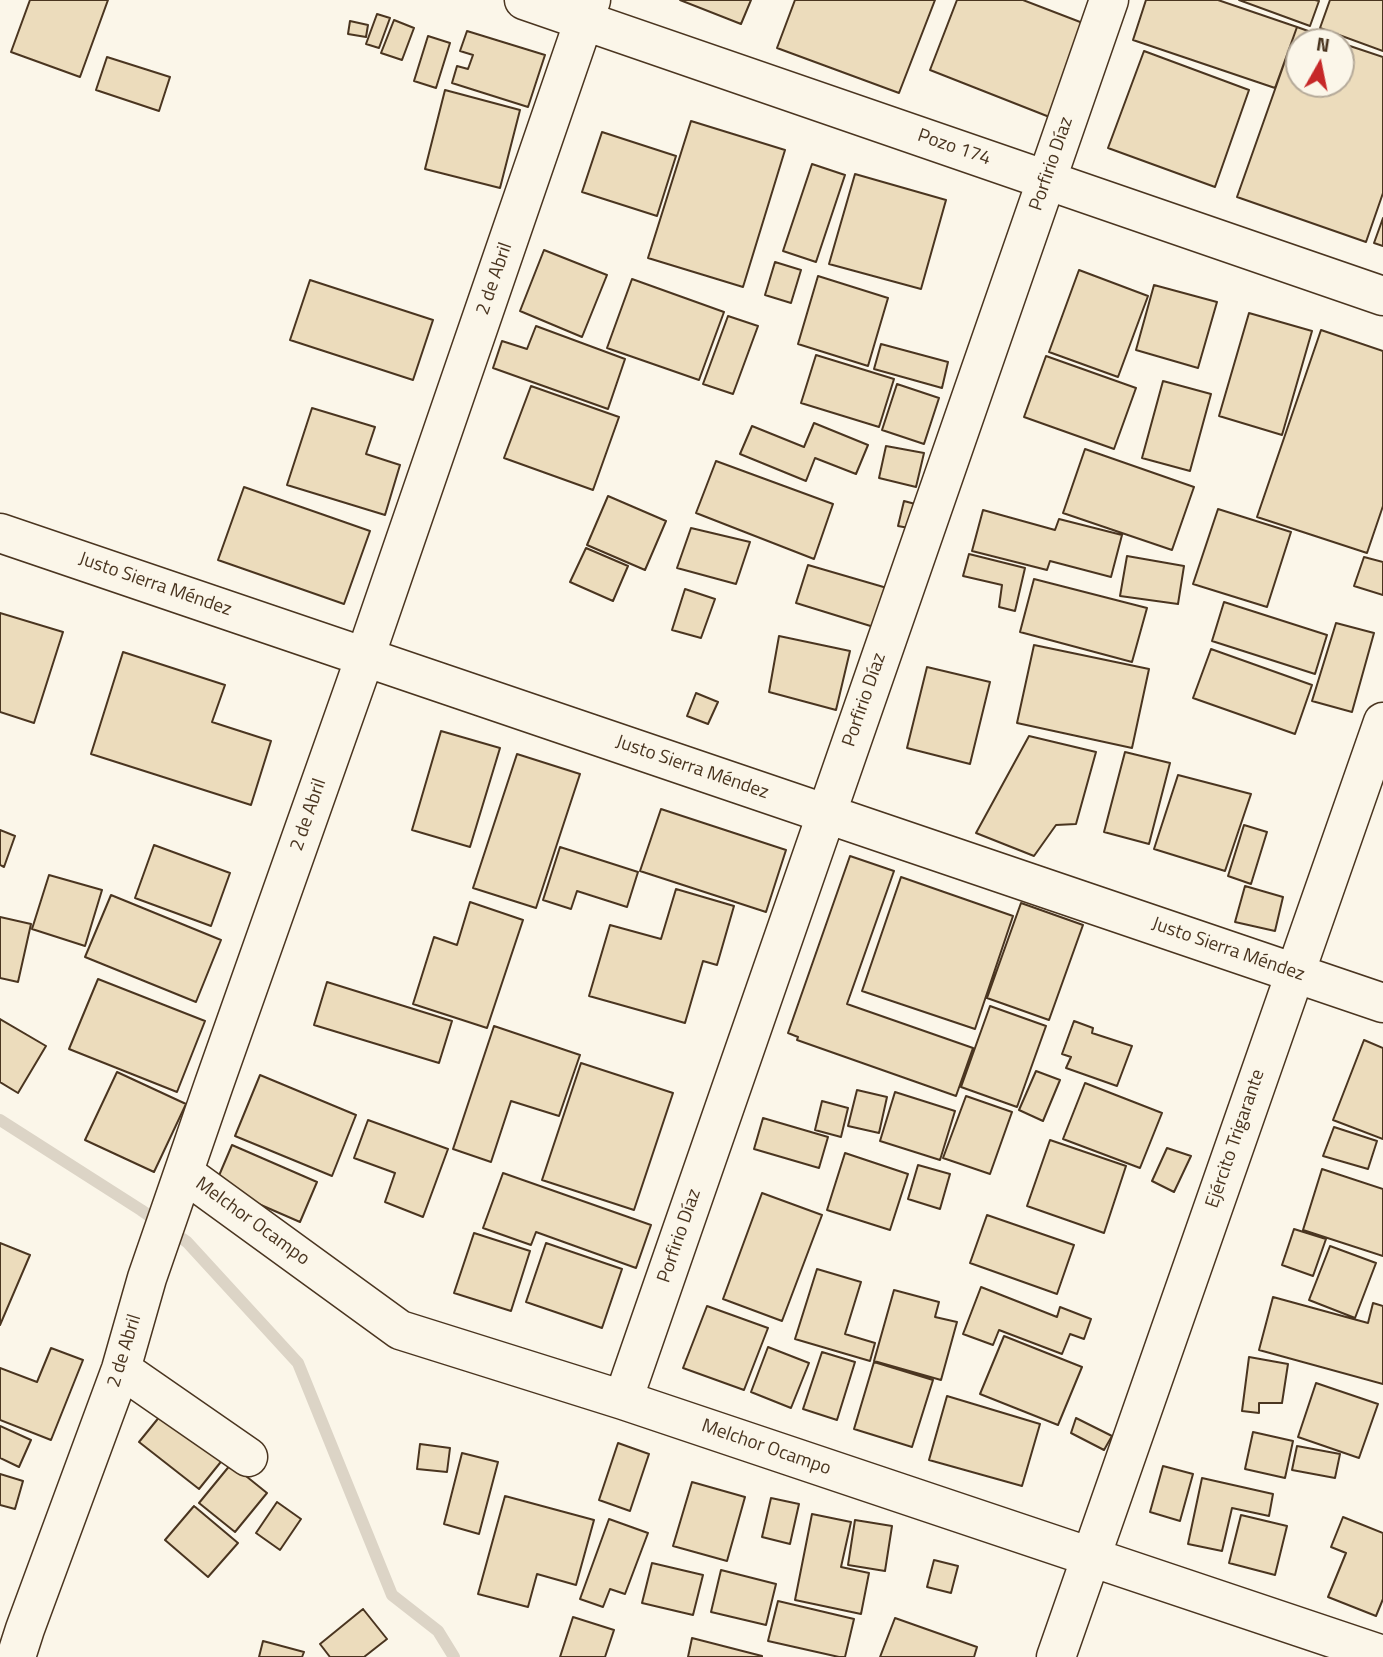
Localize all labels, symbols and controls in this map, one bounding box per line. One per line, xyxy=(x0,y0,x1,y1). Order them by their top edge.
north arrow xyxy=(1285,28,1355,98)
text: N xyxy=(1314,28,1332,59)
street label: Porfirio Díaz xyxy=(1025,114,1079,214)
street label: Pozo 174 xyxy=(914,125,994,171)
street label: 2 de Abril xyxy=(472,240,518,318)
street label: Justo Sierra Méndez xyxy=(76,548,234,622)
street label: Porfirio Díaz xyxy=(838,650,892,750)
street label: Justo Sierra Méndez xyxy=(613,731,771,805)
street label: 2 de Abril xyxy=(286,776,332,854)
street label: Justo Sierra Méndez xyxy=(1149,913,1307,987)
street label: Ejército Trigarante xyxy=(1202,1067,1270,1211)
street label: Melchor Ocampo xyxy=(191,1173,313,1271)
street label: Porfirio Díaz xyxy=(653,1186,707,1286)
street label: 2 de Abril xyxy=(103,1312,147,1390)
street label: Melchor Ocampo xyxy=(698,1415,834,1481)

